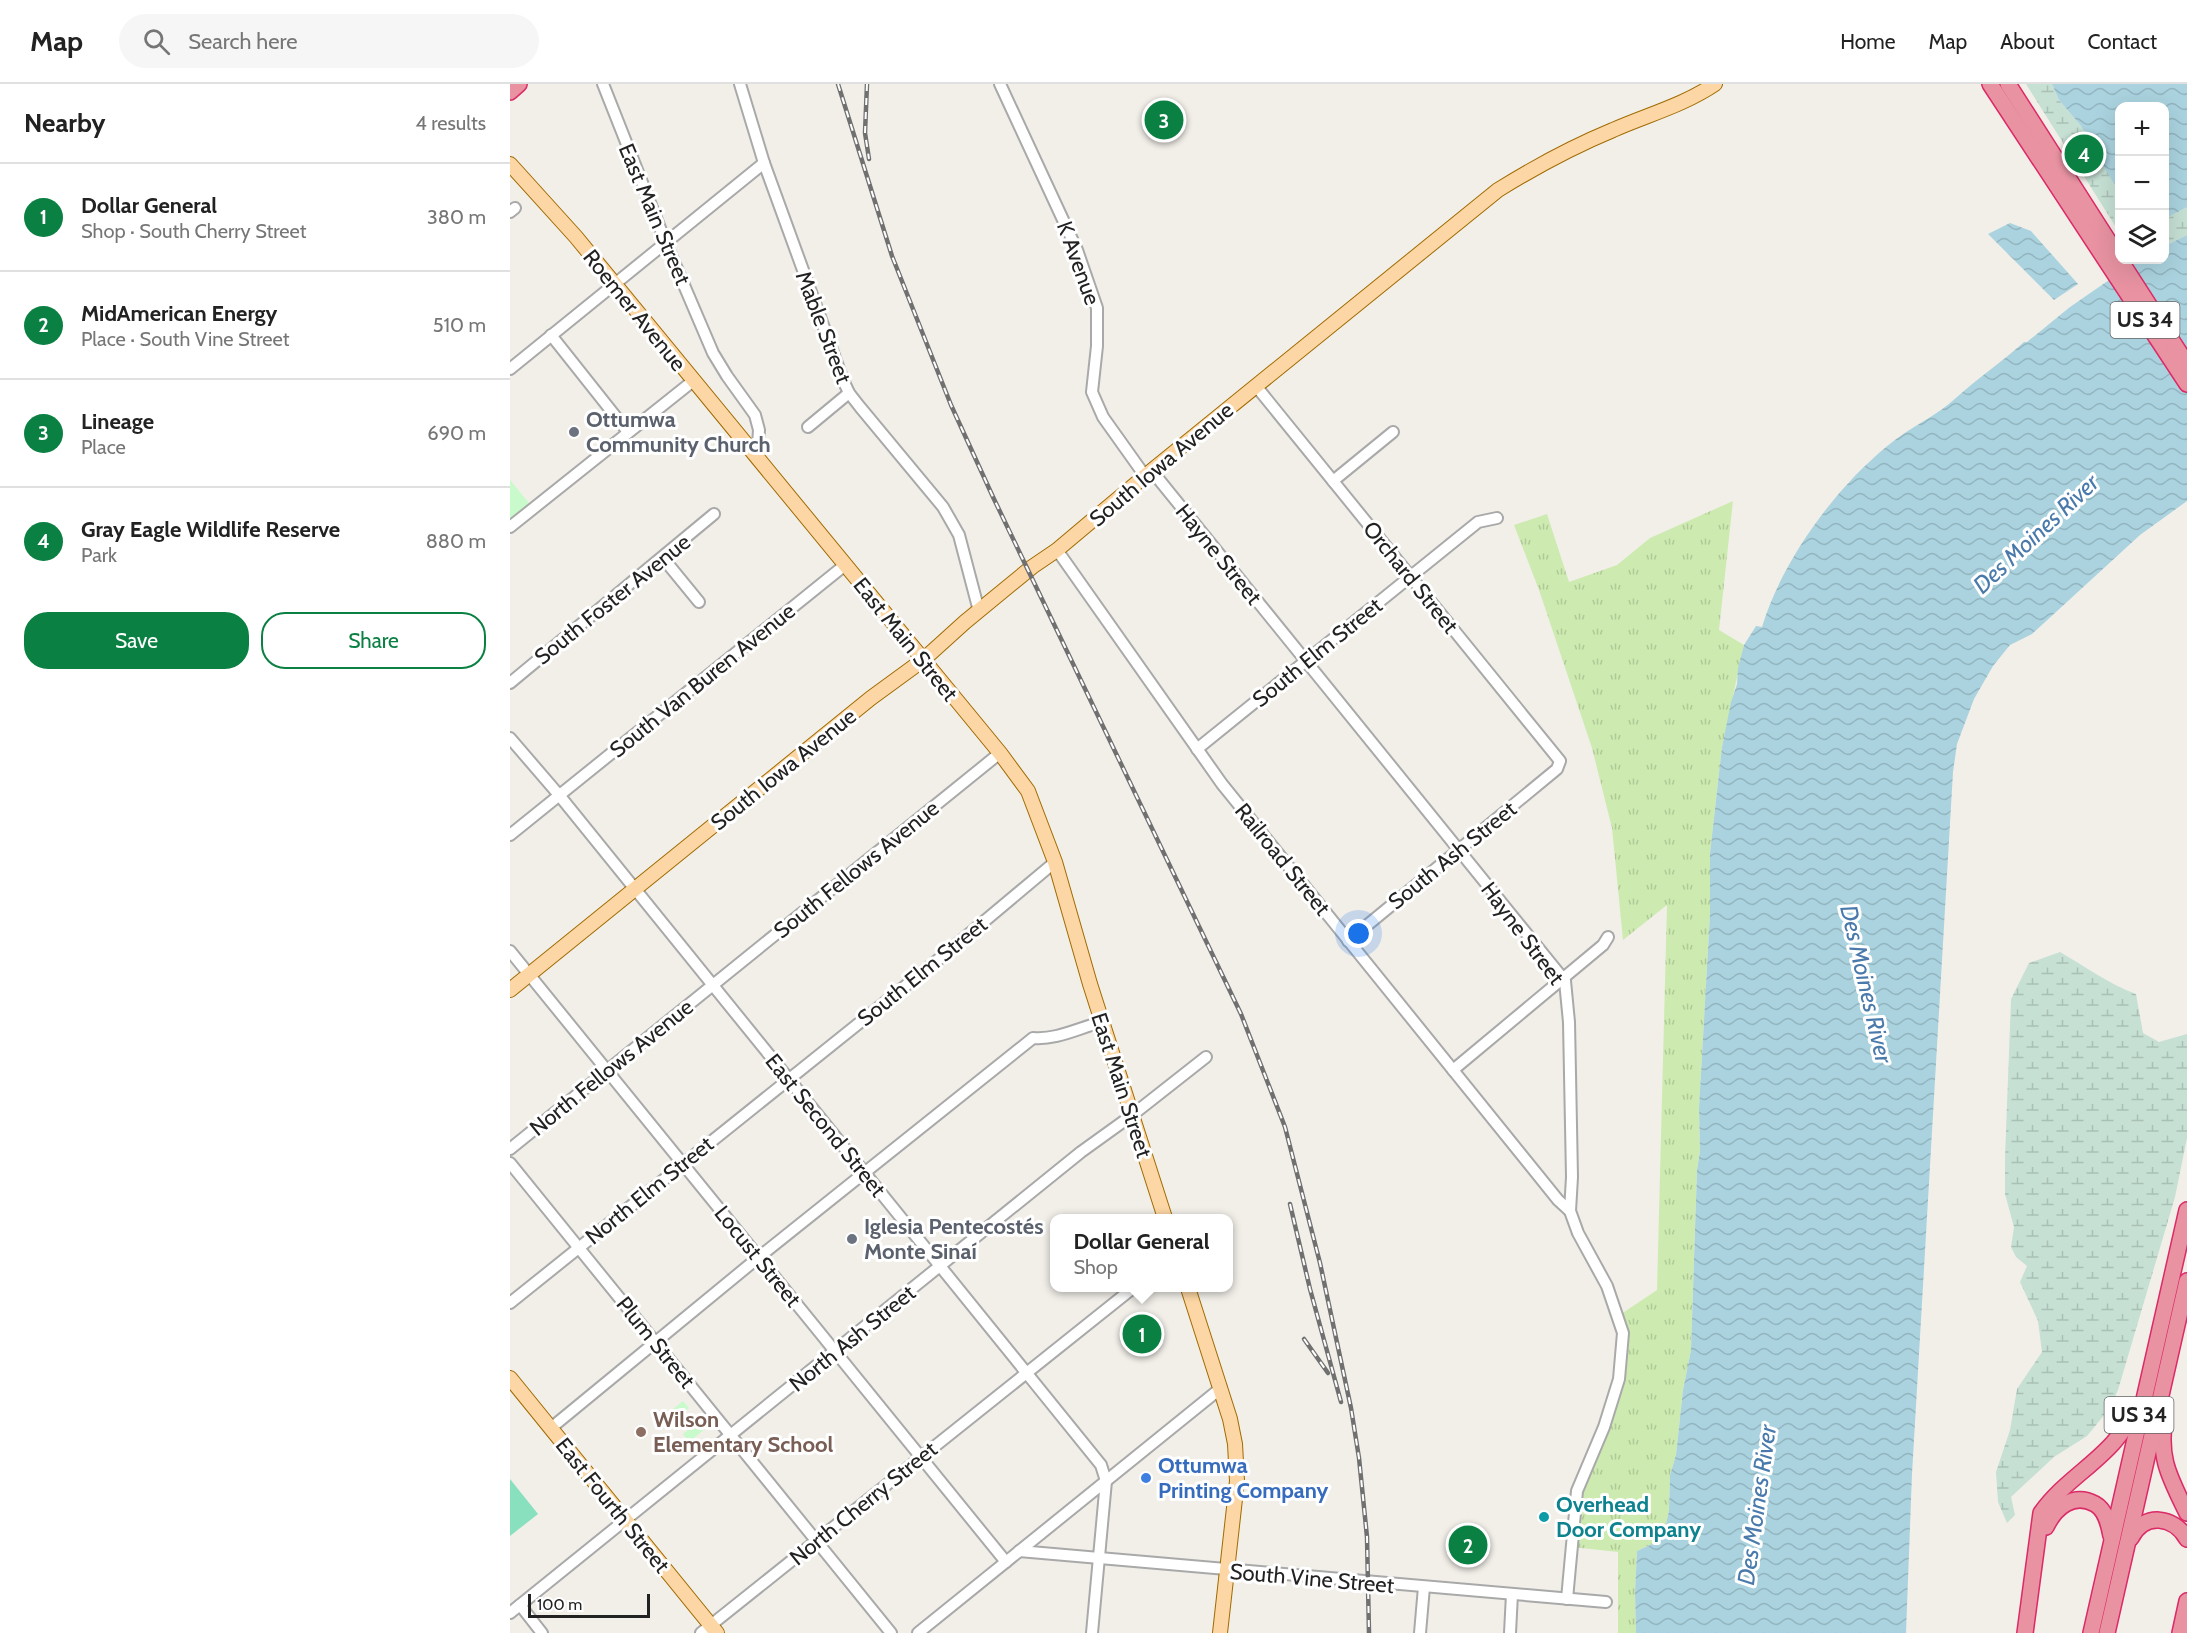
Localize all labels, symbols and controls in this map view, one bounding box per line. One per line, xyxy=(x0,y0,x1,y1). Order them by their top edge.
search box xyxy=(119,14,539,68)
text: Map xyxy=(30,24,83,58)
icon: search xyxy=(140,25,173,58)
text: Search here xyxy=(188,28,297,55)
text: Home xyxy=(1840,29,1896,54)
text: Map xyxy=(1929,29,1967,54)
text: About xyxy=(2000,29,2054,54)
text: Contact xyxy=(2087,29,2157,54)
pin: 3 xyxy=(1144,98,1184,142)
map controls xyxy=(2115,102,2169,264)
button: + xyxy=(2115,102,2169,156)
text: Nearby xyxy=(24,107,105,139)
text: 4 results xyxy=(415,111,486,135)
pin: 4 xyxy=(2064,132,2104,176)
street label: East Main Street xyxy=(613,139,697,289)
button: − xyxy=(2115,156,2169,210)
text: Dollar General xyxy=(81,192,217,219)
text: 1 xyxy=(40,205,47,229)
text: 380 m xyxy=(427,205,486,229)
button: layers xyxy=(2115,210,2169,264)
street label: K Avenue xyxy=(1051,218,1106,309)
text: Shop · South Cherry Street xyxy=(81,219,307,243)
street label: Roemer Avenue xyxy=(577,244,692,376)
street label: Mable Street xyxy=(790,267,858,388)
text: MidAmerican Energy xyxy=(81,300,277,327)
road number: US 34 xyxy=(2110,302,2180,338)
text: 2 xyxy=(38,313,49,337)
text: 510 m xyxy=(433,313,486,337)
text: Place · South Vine Street xyxy=(81,327,289,351)
street label: South Iowa Avenue xyxy=(1084,396,1239,532)
place label: Ottumwa Community Church xyxy=(586,406,771,458)
text: Lineage xyxy=(81,408,154,435)
text: 3 xyxy=(38,421,49,445)
text: 690 m xyxy=(427,421,486,445)
marker: Ottumwa Community Church xyxy=(567,425,581,439)
text: Place xyxy=(81,435,126,459)
water label: Des Moines River xyxy=(1967,467,2106,599)
street label: Hayne Street xyxy=(1170,499,1268,611)
text: Gray Eagle Wildlife Reserve xyxy=(81,516,340,543)
street label: Orchard Street xyxy=(1357,516,1464,639)
street label: South Foster Avenue xyxy=(529,528,696,671)
text: 4 xyxy=(37,529,50,553)
text: 880 m xyxy=(426,529,486,553)
text: Park xyxy=(81,543,117,567)
street label: East Main Street xyxy=(848,572,964,707)
street label: South Elm Street xyxy=(1247,592,1388,713)
street label: South Van Buren Avenue xyxy=(604,597,800,763)
button: Save xyxy=(24,612,249,669)
button: Share xyxy=(261,612,486,669)
street label: South Iowa Avenue xyxy=(705,703,861,836)
street label: South Fellows Avenue xyxy=(768,795,944,944)
street label: South Ash Street xyxy=(1383,795,1522,915)
street label: Railroad Street xyxy=(1229,798,1336,921)
street label: Hayne Street xyxy=(1475,877,1570,990)
water label: Des Moines River xyxy=(1834,902,1899,1067)
street label: South Elm Street xyxy=(852,911,993,1032)
your location xyxy=(1344,919,1373,948)
street label: North Fellows Avenue xyxy=(524,993,698,1142)
street label: East Main Street xyxy=(1085,1009,1158,1162)
street label: East Second Street xyxy=(760,1048,892,1203)
street label: North Elm Street xyxy=(580,1130,719,1250)
street label: Locust Street xyxy=(709,1200,807,1313)
place label: Iglesia Pentecostés Monte Sinaí xyxy=(864,1213,1043,1265)
popup xyxy=(1050,1214,1233,1292)
text: Dollar General xyxy=(1073,1228,1210,1255)
marker: Iglesia Pentecostés Monte Sinaí xyxy=(845,1232,859,1246)
text: Shop xyxy=(1073,1255,1118,1279)
street label: North Ash Street xyxy=(784,1279,921,1398)
street label: Plum Street xyxy=(611,1291,701,1394)
pin: 1 xyxy=(1122,1312,1162,1356)
road number: US 34 xyxy=(2104,1397,2174,1433)
place label: Wilson Elementary School xyxy=(653,1406,833,1458)
water label: Des Moines River xyxy=(1731,1421,1782,1587)
marker: Wilson Elementary School xyxy=(634,1425,648,1439)
street label: East Fourth Street xyxy=(550,1432,676,1579)
street label: North Cherry Street xyxy=(784,1435,943,1571)
place label: Ottumwa Printing Company xyxy=(1158,1452,1329,1504)
marker: Ottumwa Printing Company xyxy=(1139,1471,1153,1485)
place label: Overhead Door Company xyxy=(1556,1491,1701,1543)
marker: Overhead Door Company xyxy=(1537,1510,1551,1524)
pin: 2 xyxy=(1448,1522,1488,1568)
street label: South Vine Street xyxy=(1229,1558,1396,1599)
scale bar xyxy=(528,1591,650,1618)
text: 100 m xyxy=(537,1595,582,1614)

